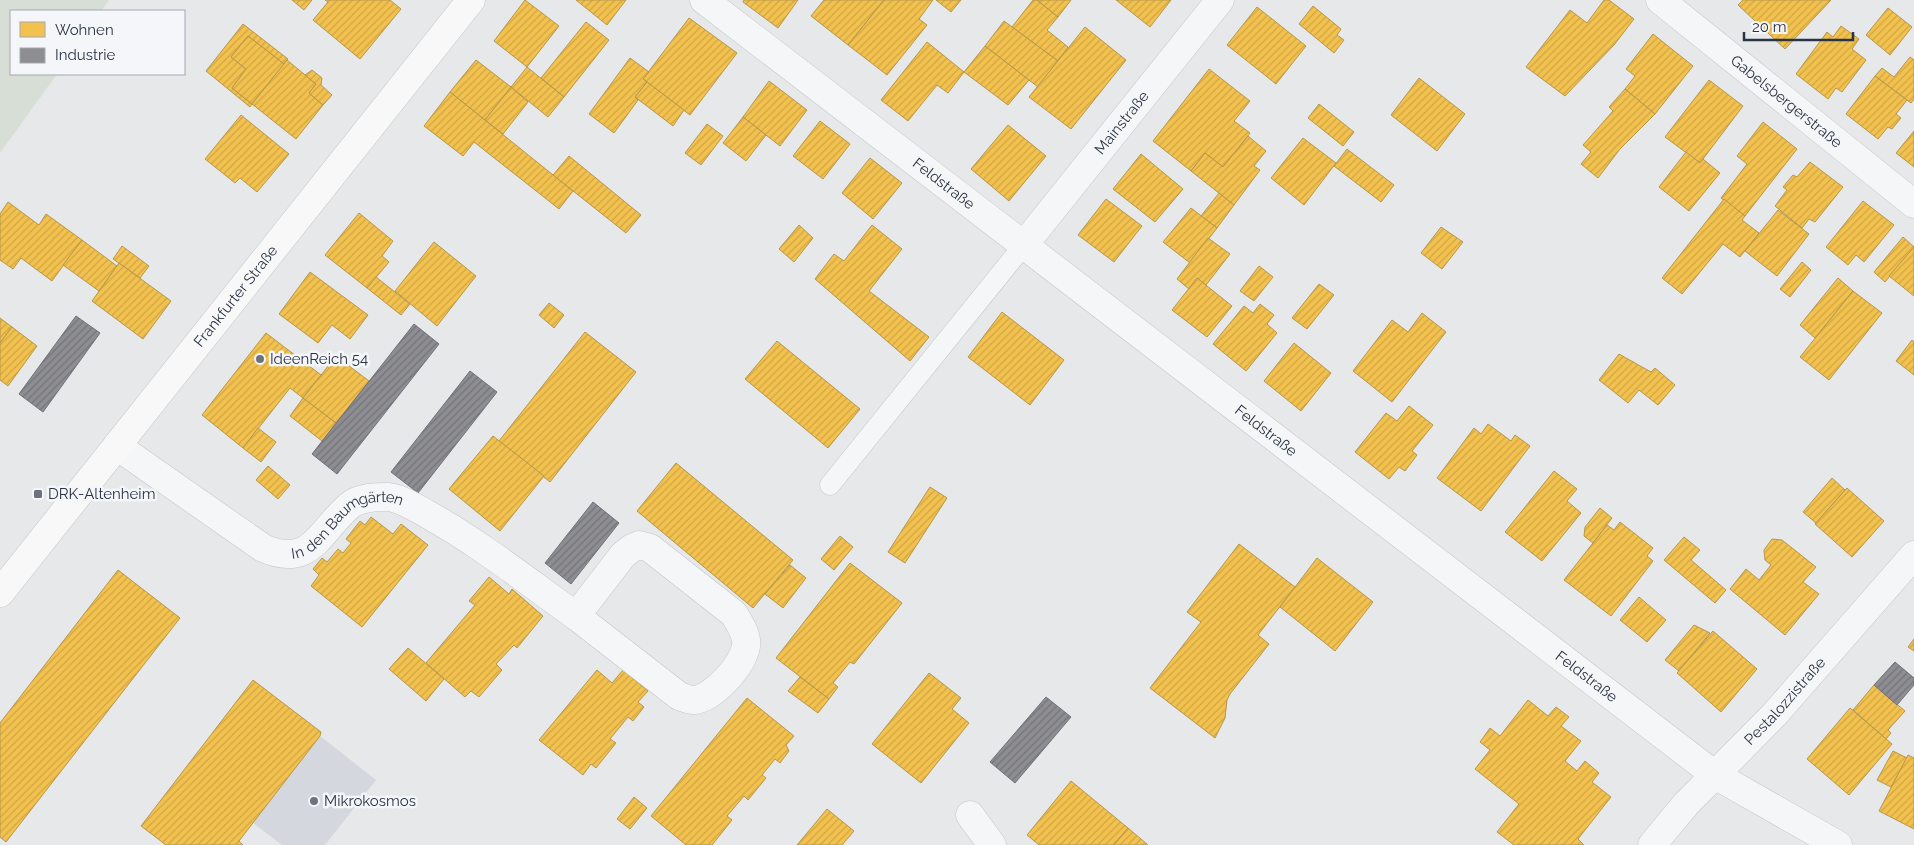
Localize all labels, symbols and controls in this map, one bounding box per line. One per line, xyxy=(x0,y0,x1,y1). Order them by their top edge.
legend xyxy=(10,10,185,75)
scale bar xyxy=(1744,10,1853,42)
text: 20 m xyxy=(1752,18,1787,36)
text: Wohnen xyxy=(55,21,114,39)
text: Industrie xyxy=(55,46,116,64)
street label: Gabelsbergerstraße xyxy=(1727,51,1846,152)
street label: Mainstraße xyxy=(1091,87,1153,158)
street label: Feldstraße xyxy=(909,154,978,213)
street label: Frankfurter Straße xyxy=(190,242,282,351)
place label: IdeenReich 54 xyxy=(270,350,368,368)
marker: IdeenReich 54 xyxy=(254,353,266,365)
street label: Feldstraße xyxy=(1231,401,1301,460)
place label: DRK-Altenheim xyxy=(48,485,155,503)
marker: DRK-Altenheim xyxy=(32,488,44,500)
street label: In den Baumgärten xyxy=(290,488,406,563)
street label: Feldstraße xyxy=(1552,647,1621,706)
street label: Pestalozzistraße xyxy=(1741,653,1829,749)
place label: Mikrokosmos xyxy=(324,792,416,810)
marker: Mikrokosmos xyxy=(308,795,320,807)

